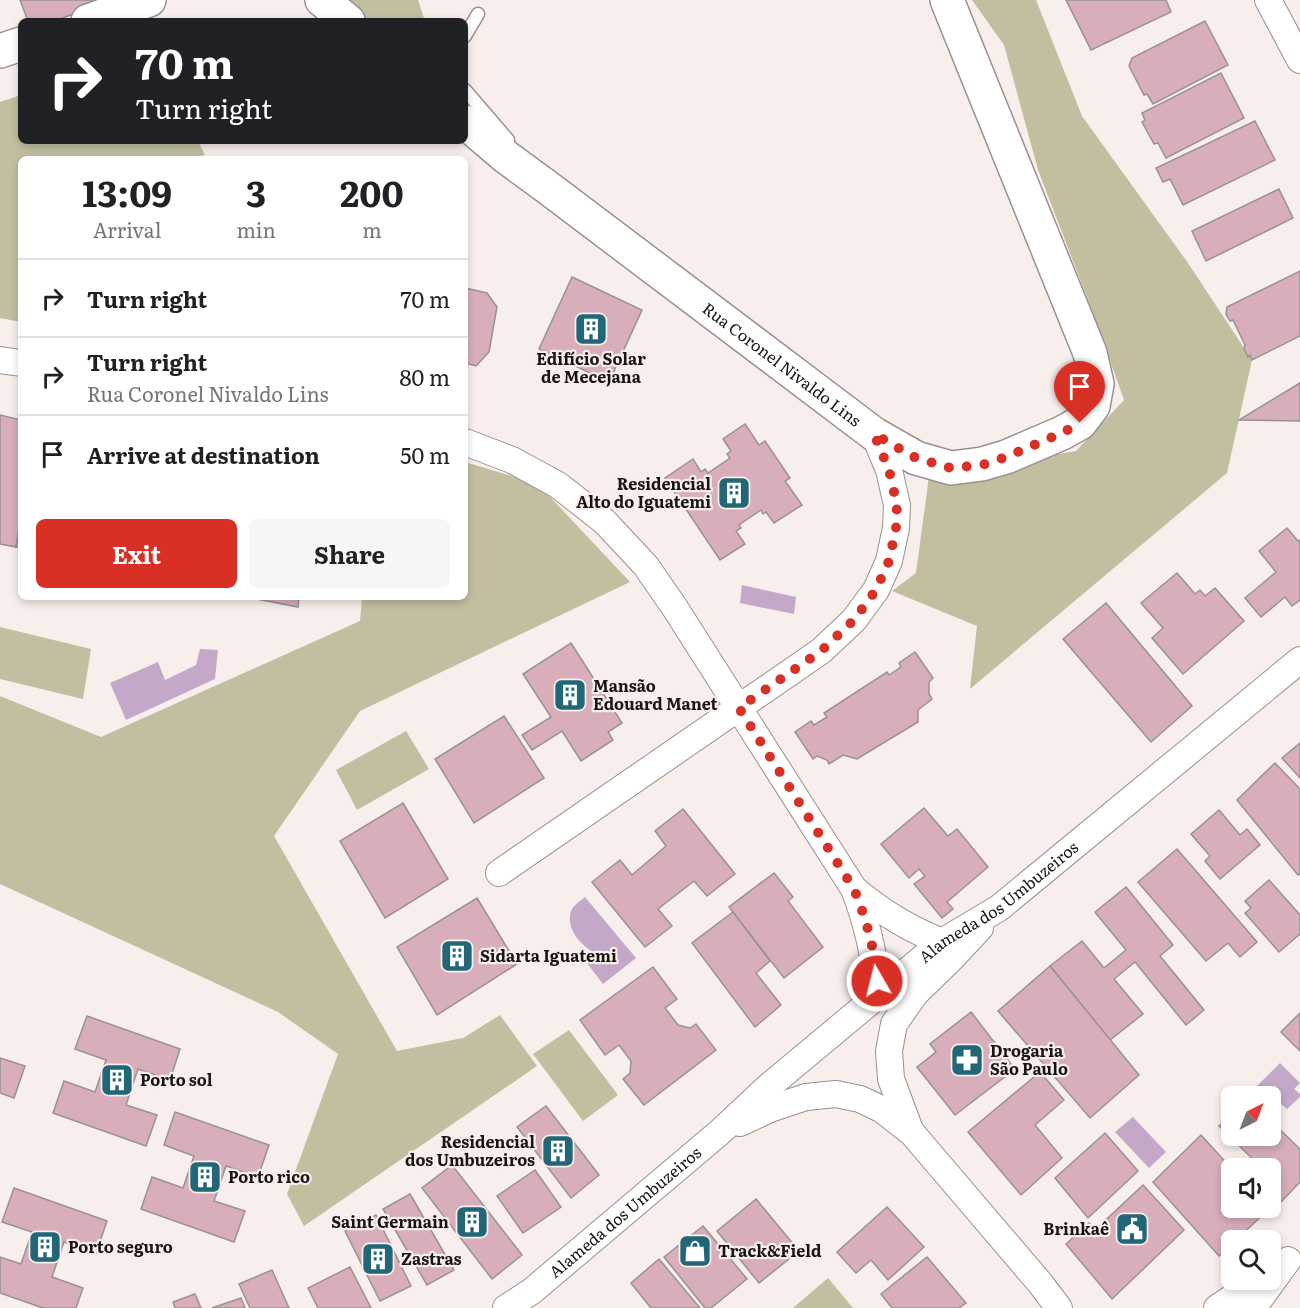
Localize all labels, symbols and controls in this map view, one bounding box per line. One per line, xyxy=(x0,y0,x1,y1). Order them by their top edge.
text: 70 m xyxy=(135,30,234,92)
icon: right xyxy=(36,42,114,120)
text: Turn right xyxy=(135,87,272,127)
text: 13:09 xyxy=(82,165,172,218)
text: 3 xyxy=(246,165,266,218)
text: 200 xyxy=(340,165,404,218)
text: Arrival xyxy=(93,214,161,244)
text: min xyxy=(236,214,276,244)
text: m xyxy=(362,214,382,244)
icon: right xyxy=(36,282,69,315)
text: Turn right xyxy=(87,282,207,315)
text: 70 m xyxy=(400,282,450,315)
street label: Rua Coronel Nivaldo Lins xyxy=(698,296,867,431)
building icon: Edifício Solar de Mecejana xyxy=(573,311,609,347)
text: Turn right xyxy=(87,345,207,378)
place label: Edifício Solar de Mecejana xyxy=(536,346,646,388)
icon: right xyxy=(36,360,69,393)
text: 80 m xyxy=(399,360,450,393)
pin xyxy=(1054,361,1105,423)
icon: arrive xyxy=(1063,370,1096,403)
text: Rua Coronel Nivaldo Lins xyxy=(87,378,328,408)
icon: arrive xyxy=(36,438,69,471)
text: Arrive at destination xyxy=(87,438,320,471)
text: 50 m xyxy=(400,438,450,471)
place label: Residencial Alto do Iguatemi xyxy=(576,471,711,513)
building icon: Residencial Alto do Iguatemi xyxy=(716,475,752,511)
button: Exit xyxy=(36,519,237,588)
button: Share xyxy=(249,519,450,588)
place label: Mansão Edouard Manet xyxy=(593,673,718,715)
building icon: Mansão Edouard Manet xyxy=(552,677,588,713)
street label: Alameda dos Umbuzeiros xyxy=(913,835,1083,968)
building icon: Sidarta Iguatemi xyxy=(439,938,475,974)
place label: Sidarta Iguatemi xyxy=(480,943,617,967)
position arrow xyxy=(845,949,909,1013)
place label: Drogaria São Paulo xyxy=(990,1038,1068,1080)
pharmacy icon: Drogaria São Paulo xyxy=(949,1042,985,1078)
building icon: Porto sol xyxy=(99,1062,135,1098)
place label: Porto sol xyxy=(140,1067,213,1091)
north arrow xyxy=(1221,1086,1281,1146)
map controls xyxy=(1221,1086,1281,1290)
place label: Residencial dos Umbuzeiros xyxy=(405,1129,535,1171)
building icon: Residencial dos Umbuzeiros xyxy=(540,1133,576,1169)
street label: Alameda dos Umbuzeiros xyxy=(543,1140,706,1283)
button: sound xyxy=(1221,1158,1281,1218)
building icon: Porto rico xyxy=(187,1159,223,1195)
place label: Porto rico xyxy=(228,1164,310,1188)
building icon: Saint Germain xyxy=(454,1204,490,1240)
place label: Saint Germain xyxy=(331,1209,449,1233)
public building icon: Brinkaê xyxy=(1114,1211,1150,1247)
place label: Brinkaê xyxy=(1043,1216,1109,1240)
building icon: Porto seguro xyxy=(27,1229,63,1265)
button: search xyxy=(1221,1230,1281,1290)
shop icon: Track&Field xyxy=(677,1233,713,1269)
place label: Porto seguro xyxy=(68,1234,173,1258)
place label: Track&Field xyxy=(718,1238,822,1262)
building icon: Zastras xyxy=(360,1241,396,1277)
place label: Zastras xyxy=(401,1246,462,1270)

